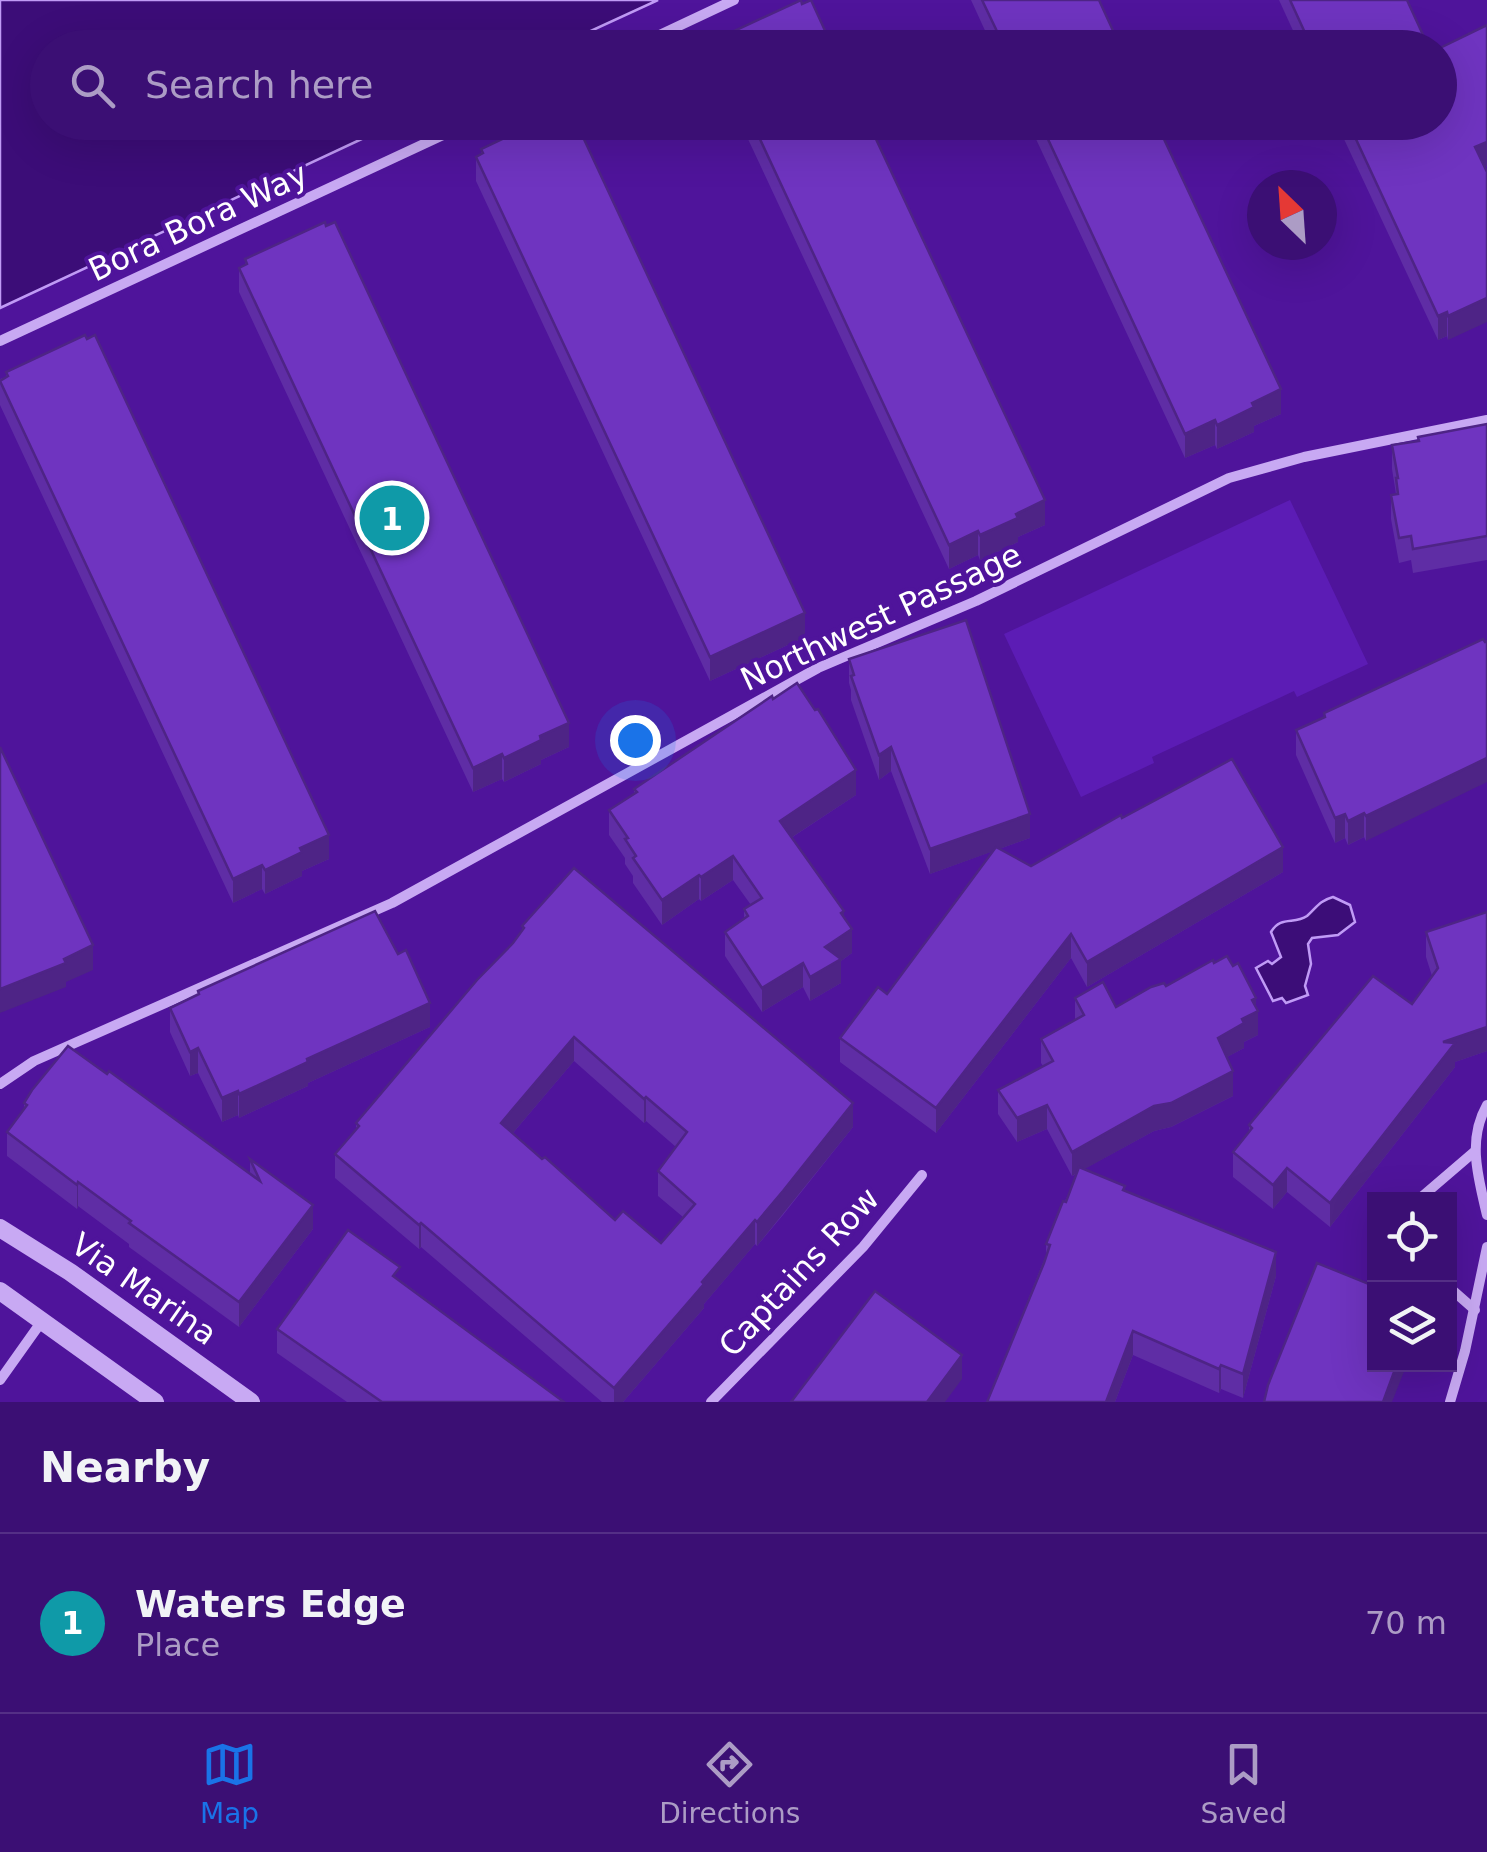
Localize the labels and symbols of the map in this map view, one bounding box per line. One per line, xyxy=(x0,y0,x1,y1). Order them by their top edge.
street label: Bora Bora Way xyxy=(83,155,313,289)
north arrow xyxy=(1247,170,1337,260)
pin: 1 xyxy=(360,480,424,556)
street label: Northwest Passage xyxy=(735,535,1027,699)
your location xyxy=(610,715,661,766)
street label: Captains Row xyxy=(711,1180,887,1364)
street label: Via Marina xyxy=(64,1225,224,1353)

